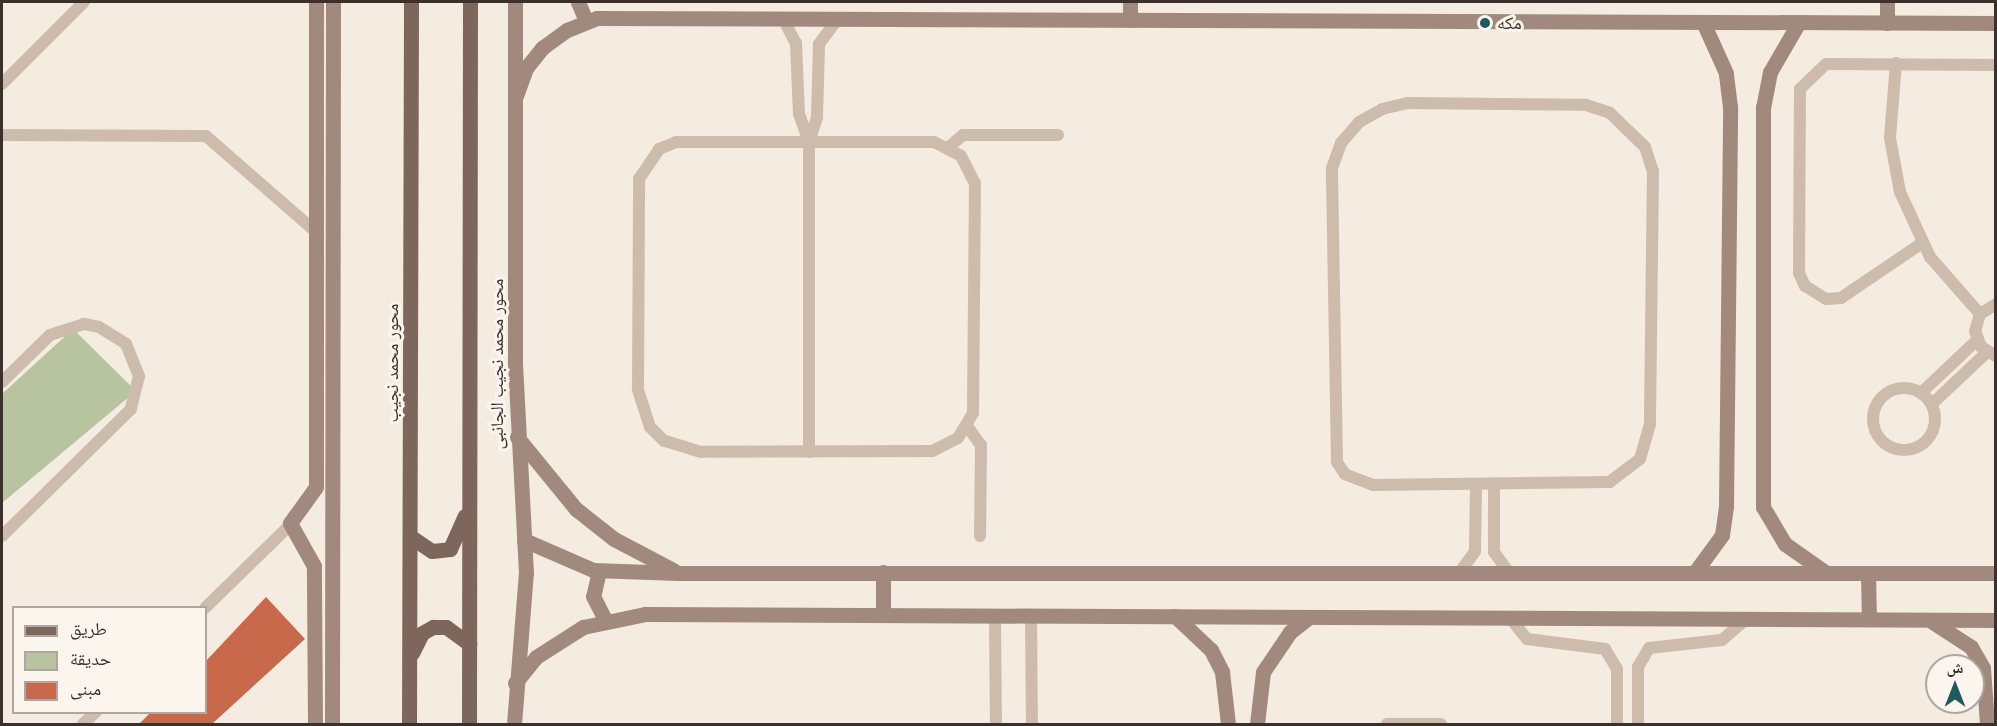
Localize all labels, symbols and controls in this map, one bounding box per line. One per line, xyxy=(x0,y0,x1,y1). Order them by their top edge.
place label: مكه xyxy=(1497,12,1522,34)
marker: مكه xyxy=(1478,16,1492,30)
street label: محور محمد نجيب الجانبى xyxy=(486,279,508,449)
street label: محور محمد نجيب xyxy=(381,303,403,423)
legend xyxy=(12,606,207,714)
text: طريق xyxy=(70,617,107,641)
text: حديقة xyxy=(70,647,111,671)
north arrow xyxy=(1925,654,1985,714)
text: ش xyxy=(1947,657,1963,679)
text: مبنى xyxy=(70,677,101,701)

